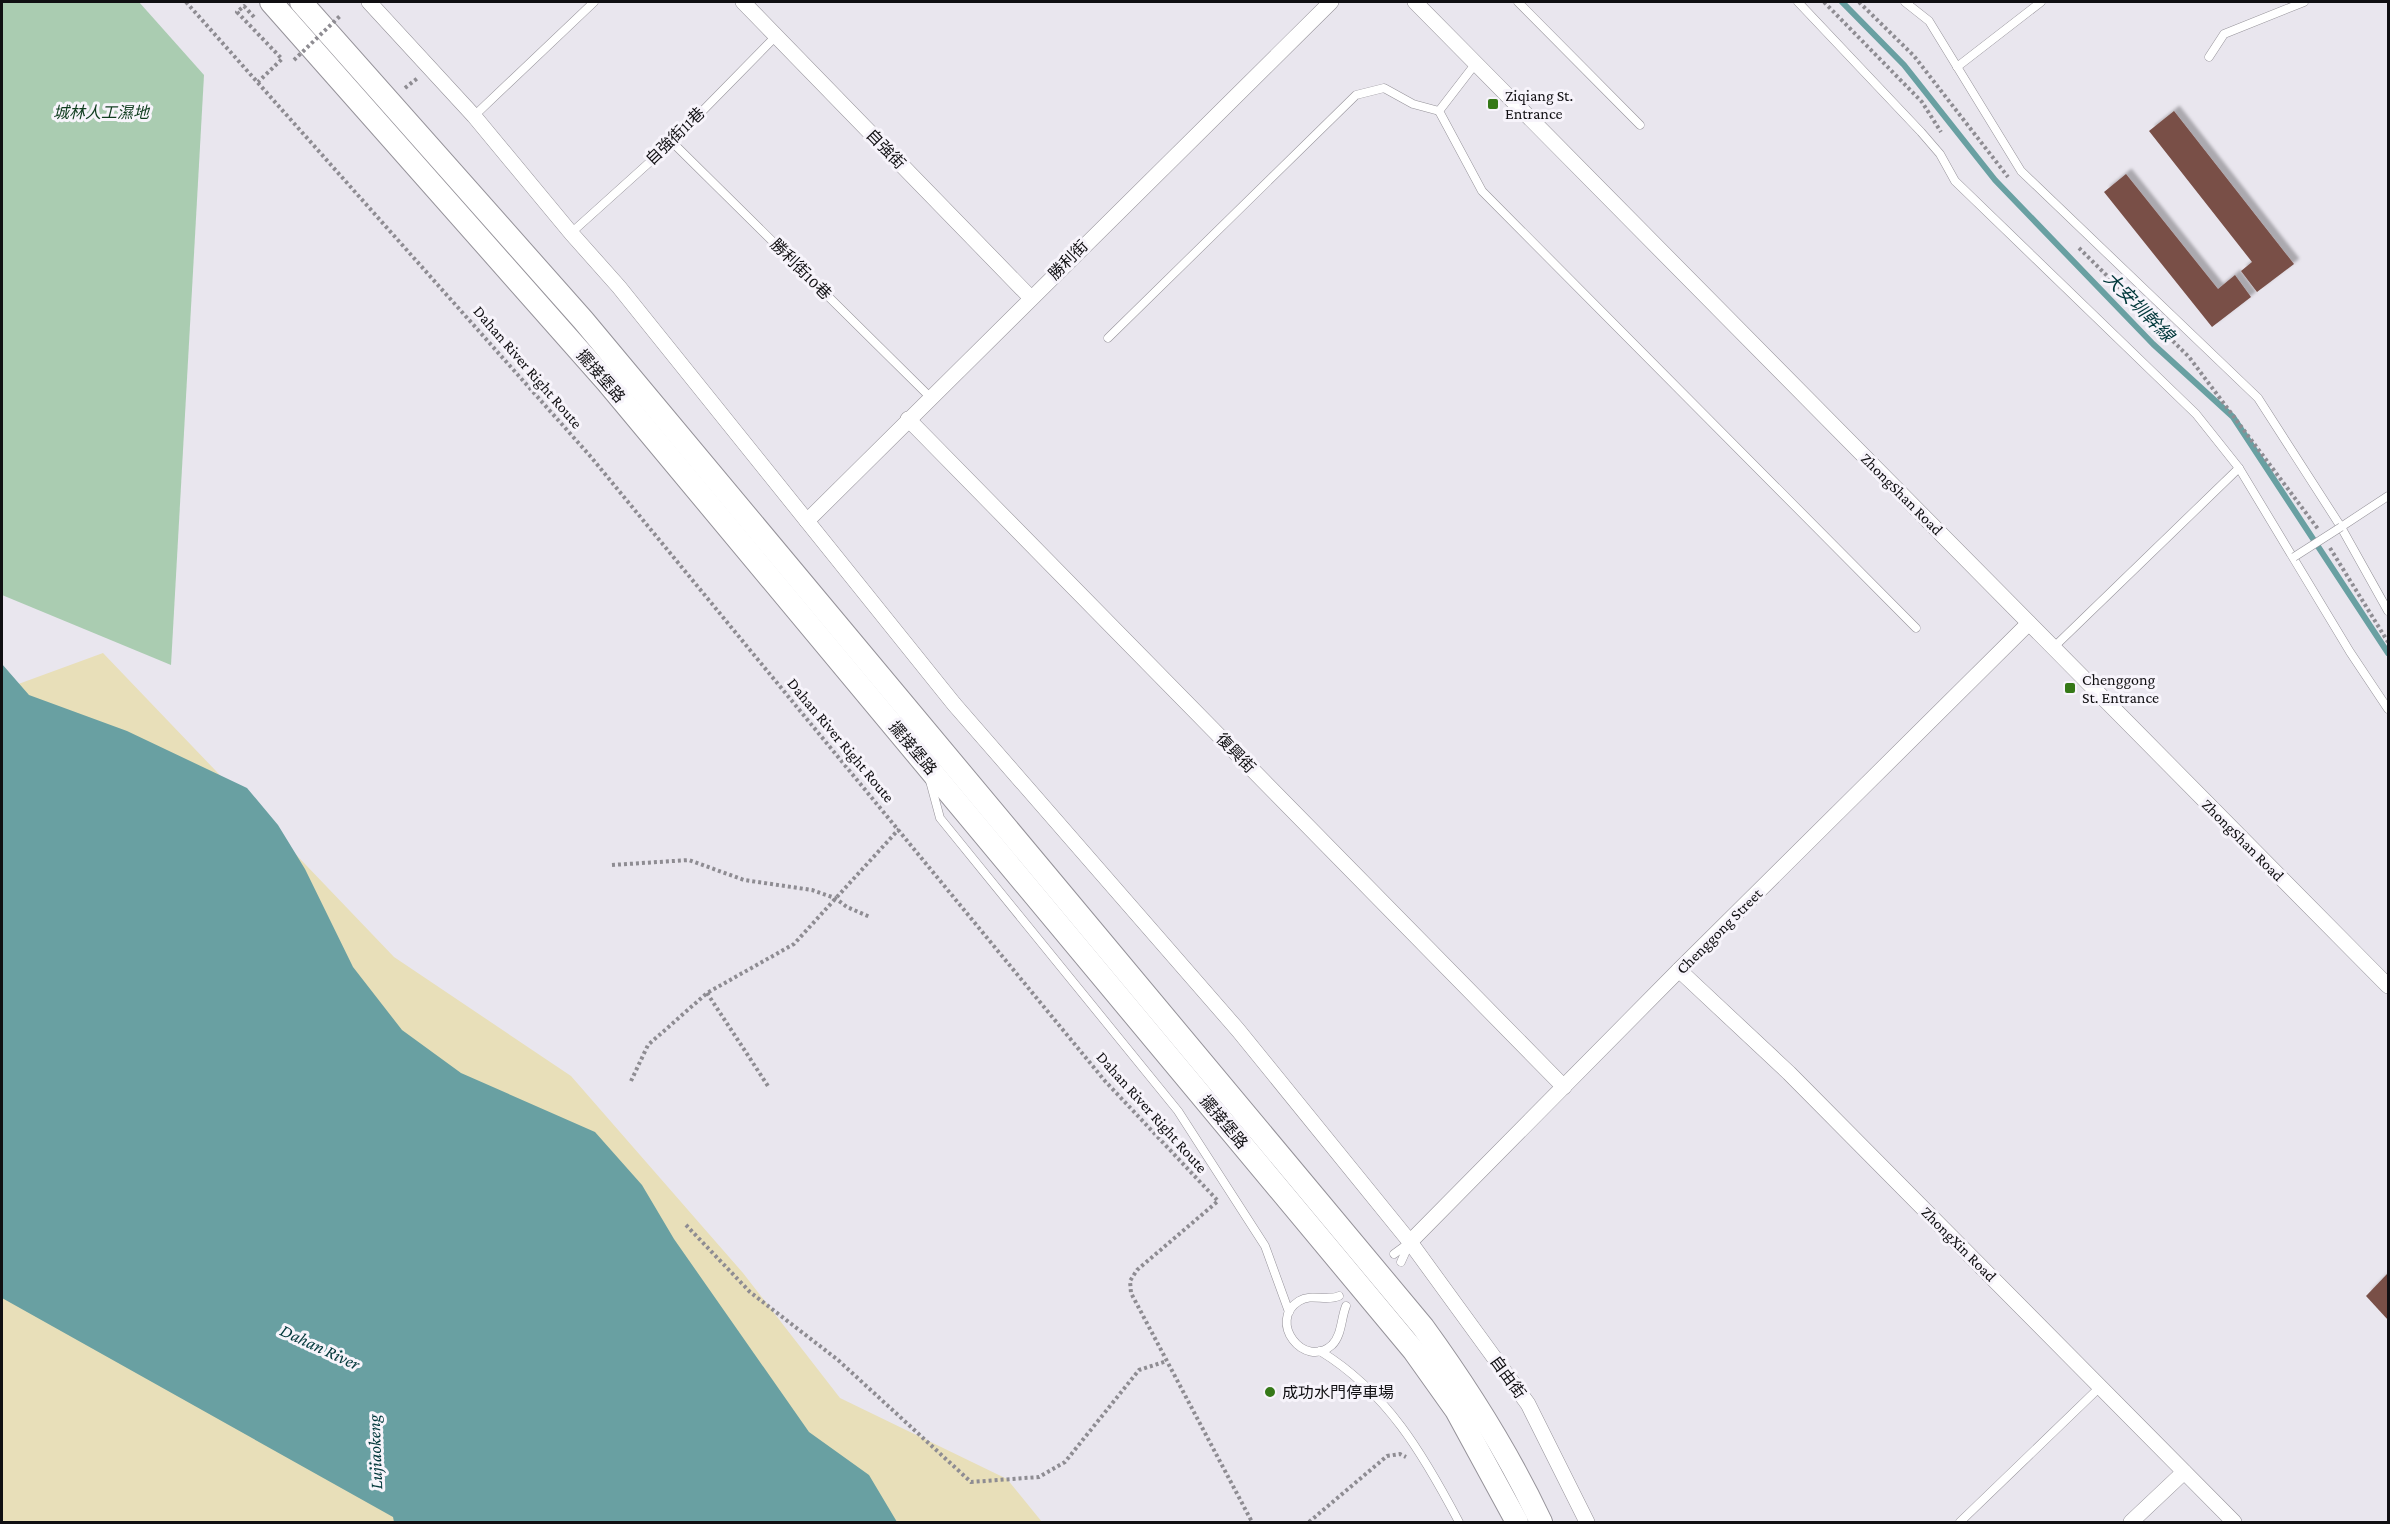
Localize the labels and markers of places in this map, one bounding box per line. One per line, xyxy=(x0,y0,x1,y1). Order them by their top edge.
place label: Ziqiang St. Entrance xyxy=(1505,87,1573,122)
marker: Ziqiang St. Entrance xyxy=(1486,97,1500,111)
place label: Chenggong St. Entrance xyxy=(2082,671,2159,706)
marker: Chenggong St. Entrance xyxy=(2063,681,2077,695)
place label: 成功水門停車場 xyxy=(1282,1384,1394,1401)
marker: 成功水門停車場 xyxy=(1263,1385,1277,1399)

